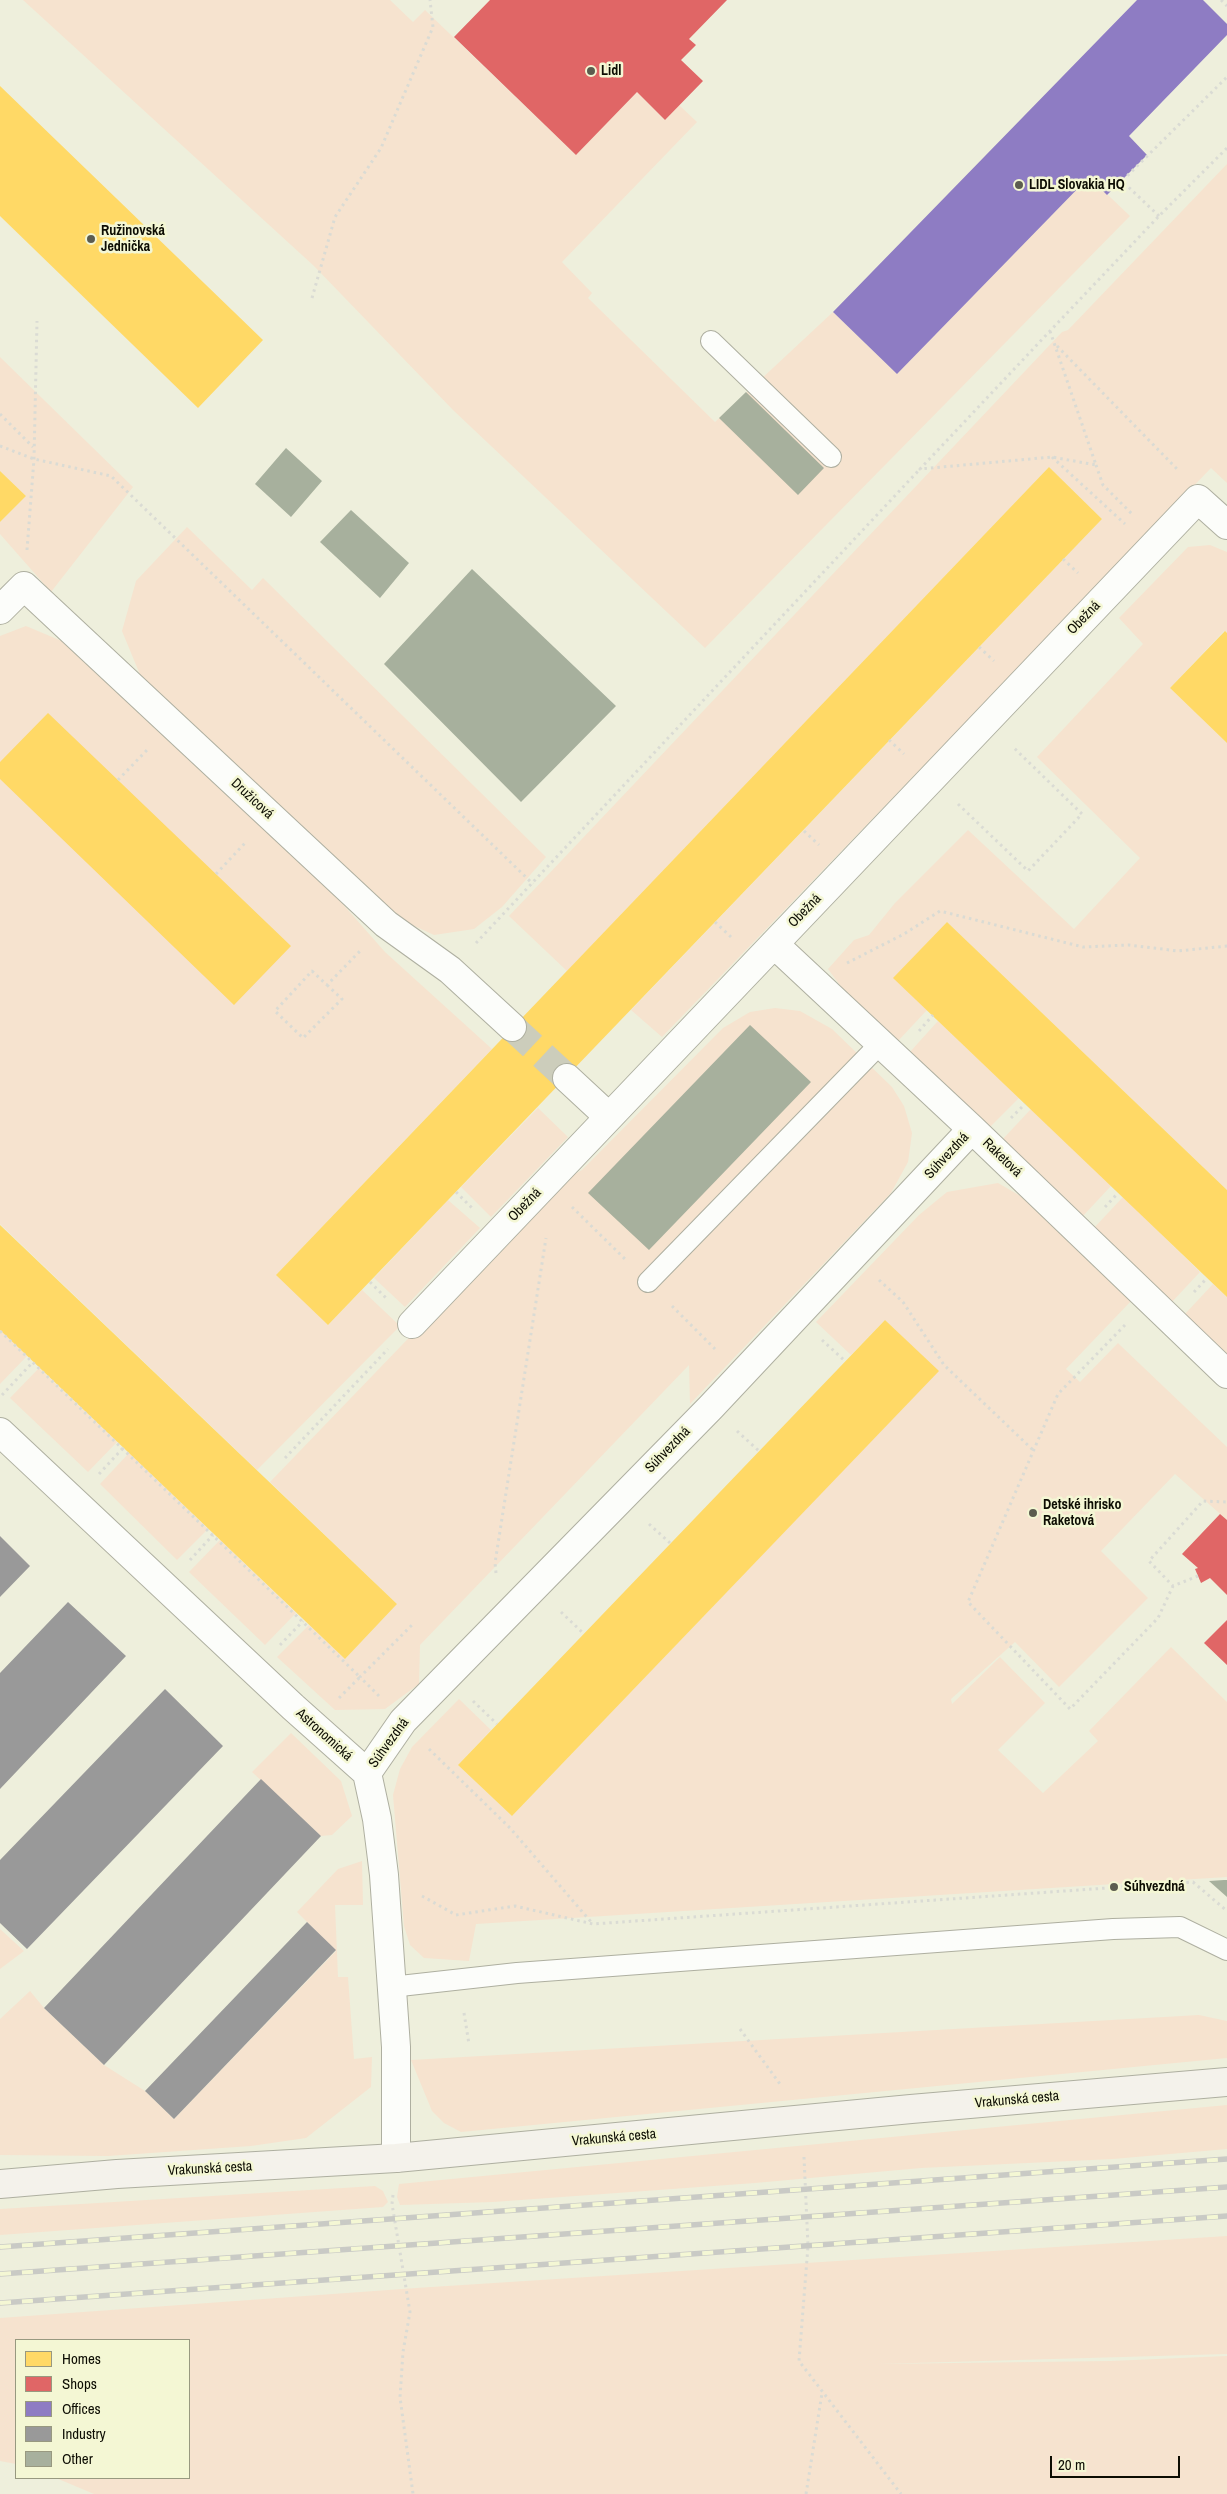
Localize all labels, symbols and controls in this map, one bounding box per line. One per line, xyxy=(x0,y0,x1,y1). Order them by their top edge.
place label: Lidl xyxy=(601,63,621,79)
marker: Lidl xyxy=(585,65,597,77)
place label: LIDL Slovakia HQ xyxy=(1029,177,1125,193)
marker: LIDL Slovakia HQ xyxy=(1013,179,1025,191)
place label: Ružinovská Jednička xyxy=(101,223,165,256)
marker: Ružinovská Jednička xyxy=(85,233,97,245)
street label: Obežná xyxy=(1064,598,1104,638)
street label: Družicová xyxy=(227,775,277,823)
street label: Obežná xyxy=(785,891,825,931)
street label: Súhvezdná xyxy=(921,1129,973,1183)
street label: Raketová xyxy=(979,1135,1025,1181)
street label: Obežná xyxy=(505,1185,545,1225)
street label: Súhvezdná xyxy=(642,1424,694,1476)
place label: Detské ihrisko Raketová xyxy=(1043,1497,1121,1530)
marker: Detské ihrisko Raketová xyxy=(1027,1507,1039,1519)
street label: Astronomická xyxy=(292,1705,356,1765)
street label: Súhvezdná xyxy=(365,1715,413,1771)
place label: Súhvezdná xyxy=(1124,1879,1185,1895)
marker: Súhvezdná xyxy=(1108,1881,1120,1893)
street label: Vrakunská cesta xyxy=(974,2088,1060,2112)
street label: Vrakunská cesta xyxy=(571,2126,657,2150)
street label: Vrakunská cesta xyxy=(167,2158,253,2180)
legend xyxy=(15,2339,190,2479)
text: Homes xyxy=(62,2348,101,2369)
text: Shops xyxy=(62,2373,97,2394)
text: Offices xyxy=(62,2398,101,2419)
text: Industry xyxy=(62,2423,106,2444)
scale bar xyxy=(1052,2446,1182,2478)
text: Other xyxy=(62,2448,93,2469)
text: 20 m xyxy=(1058,2454,1085,2475)

